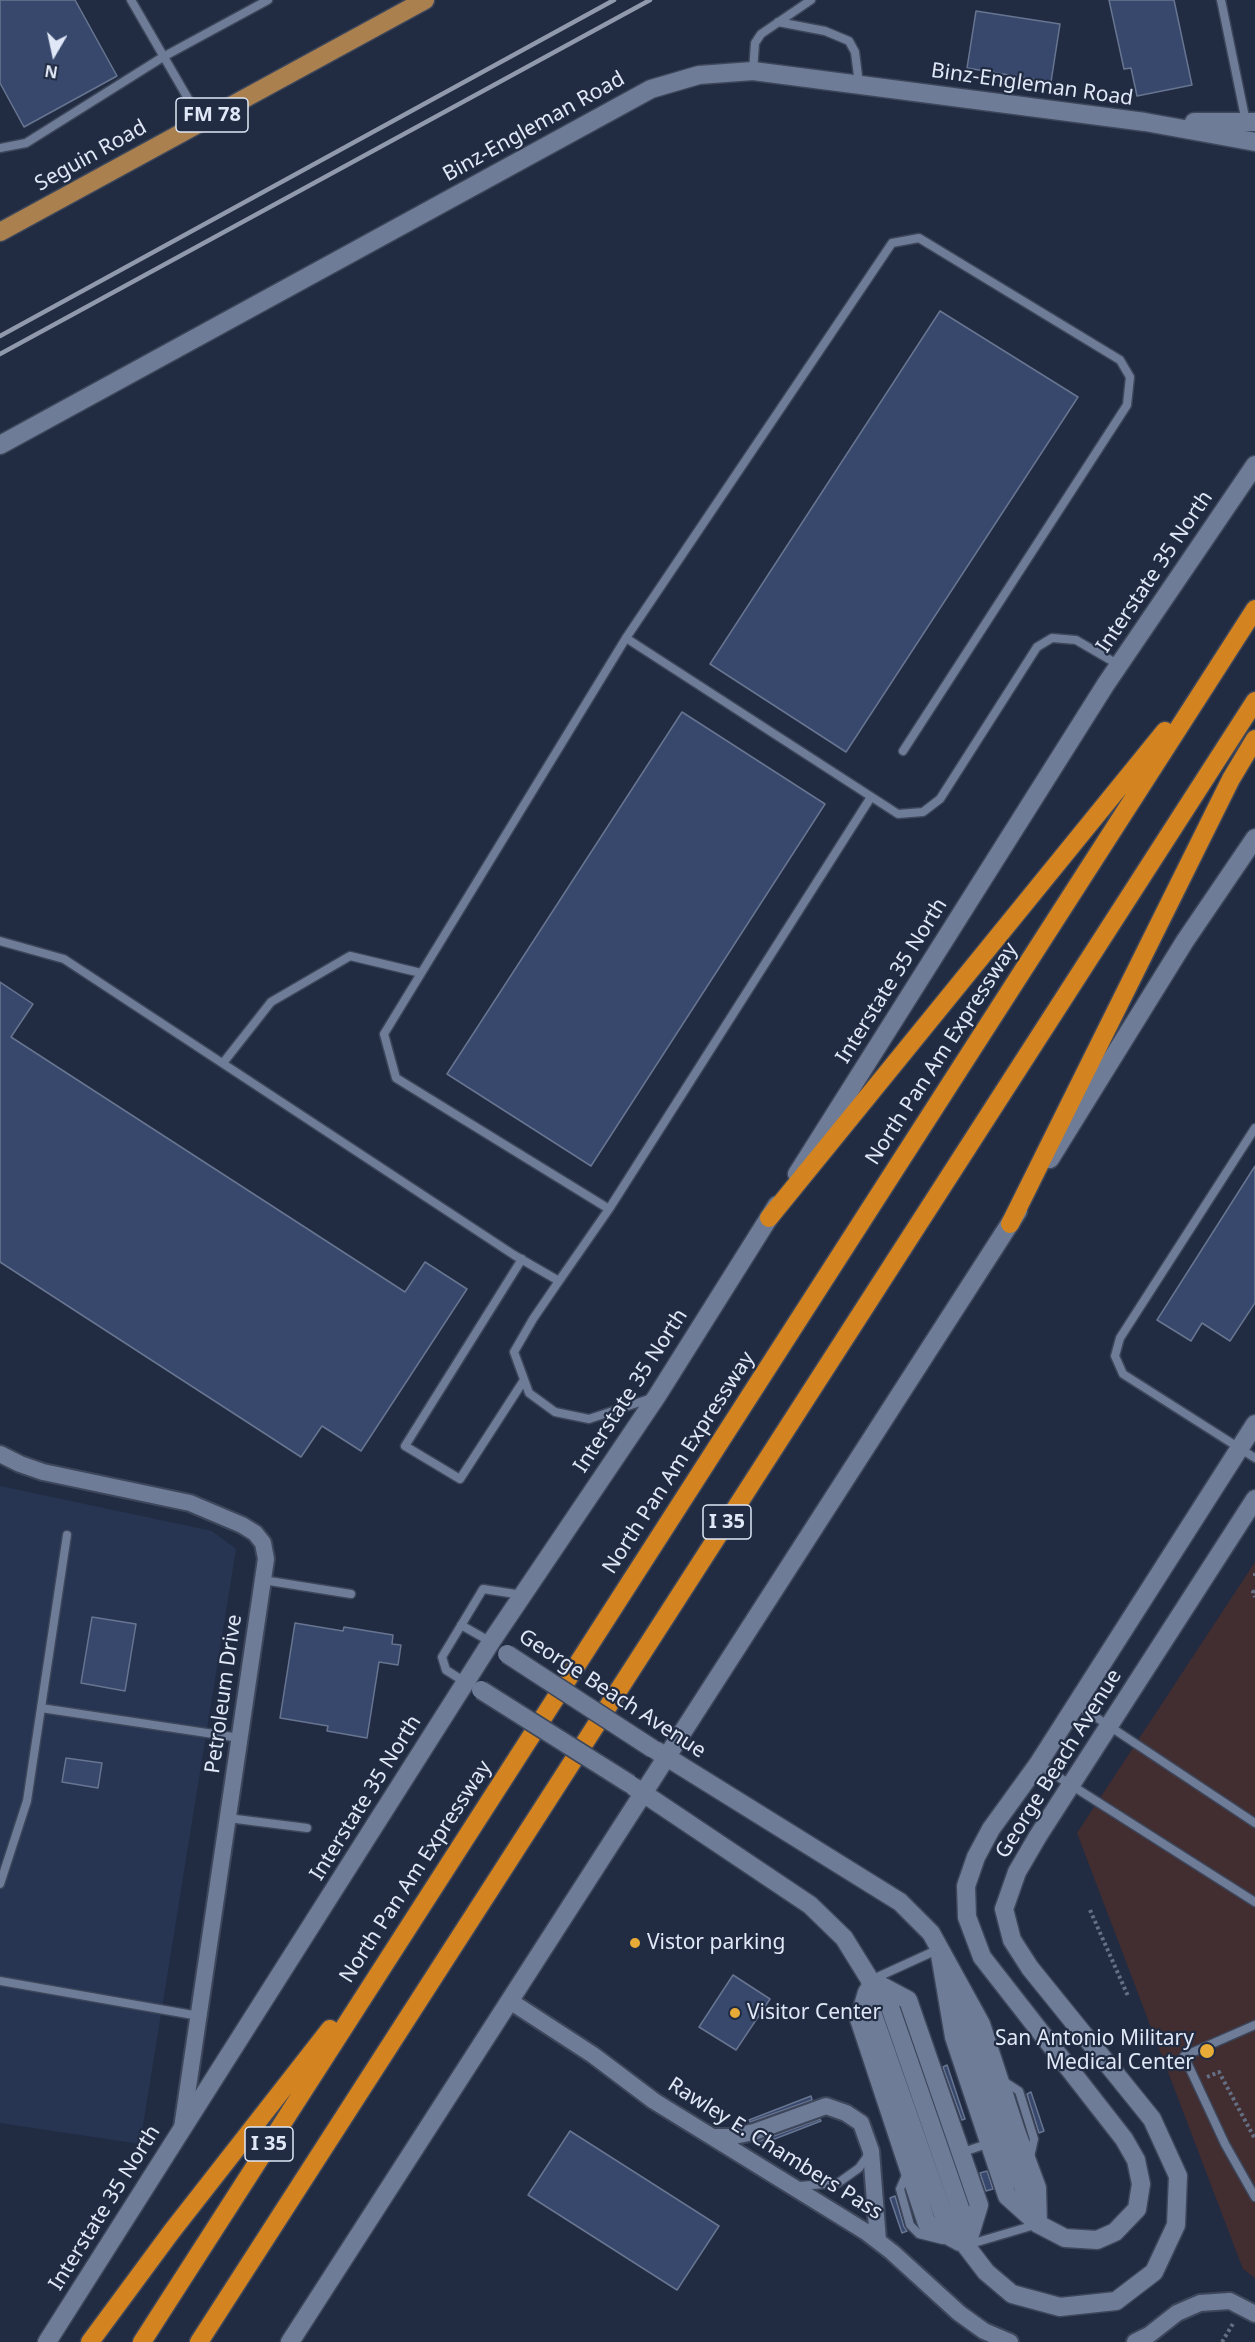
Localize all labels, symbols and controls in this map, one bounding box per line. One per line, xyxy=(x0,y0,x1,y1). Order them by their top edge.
north arrow xyxy=(24,24,84,84)
street label: Binz-Engleman Road xyxy=(929,58,1135,112)
text: N xyxy=(43,60,59,84)
street label: Binz-Engleman Road xyxy=(439,67,629,187)
road number: FM 78 xyxy=(176,98,248,132)
street label: Seguin Road xyxy=(31,115,151,197)
street label: Interstate 35 North xyxy=(1091,486,1219,658)
street label: Interstate 35 North xyxy=(831,894,953,1068)
street label: North Pan Am Expressway xyxy=(861,938,1023,1170)
street label: Interstate 35 North xyxy=(569,1305,693,1477)
street label: North Pan Am Expressway xyxy=(598,1347,760,1579)
road number: I 35 xyxy=(703,1505,751,1539)
street label: Petroleum Drive xyxy=(200,1613,248,1775)
street label: George Beach Avenue xyxy=(514,1624,710,1764)
street label: George Beach Avenue xyxy=(991,1665,1127,1863)
street label: Interstate 35 North xyxy=(305,1711,427,1885)
street label: North Pan Am Expressway xyxy=(335,1756,497,1988)
place label: Vistor parking xyxy=(647,1930,785,1956)
marker: Vistor parking xyxy=(628,1936,642,1950)
place label: Visitor Center xyxy=(747,2000,881,2026)
marker: Visitor Center xyxy=(728,2006,742,2020)
place label: San Antonio Military Medical Center xyxy=(995,2026,1194,2076)
marker: San Antonio Military Medical Center xyxy=(1198,2042,1216,2060)
street label: Rawley E. Chambers Pass xyxy=(663,2073,887,2225)
street label: Interstate 35 North xyxy=(44,2121,166,2295)
road number: I 35 xyxy=(245,2127,293,2161)

